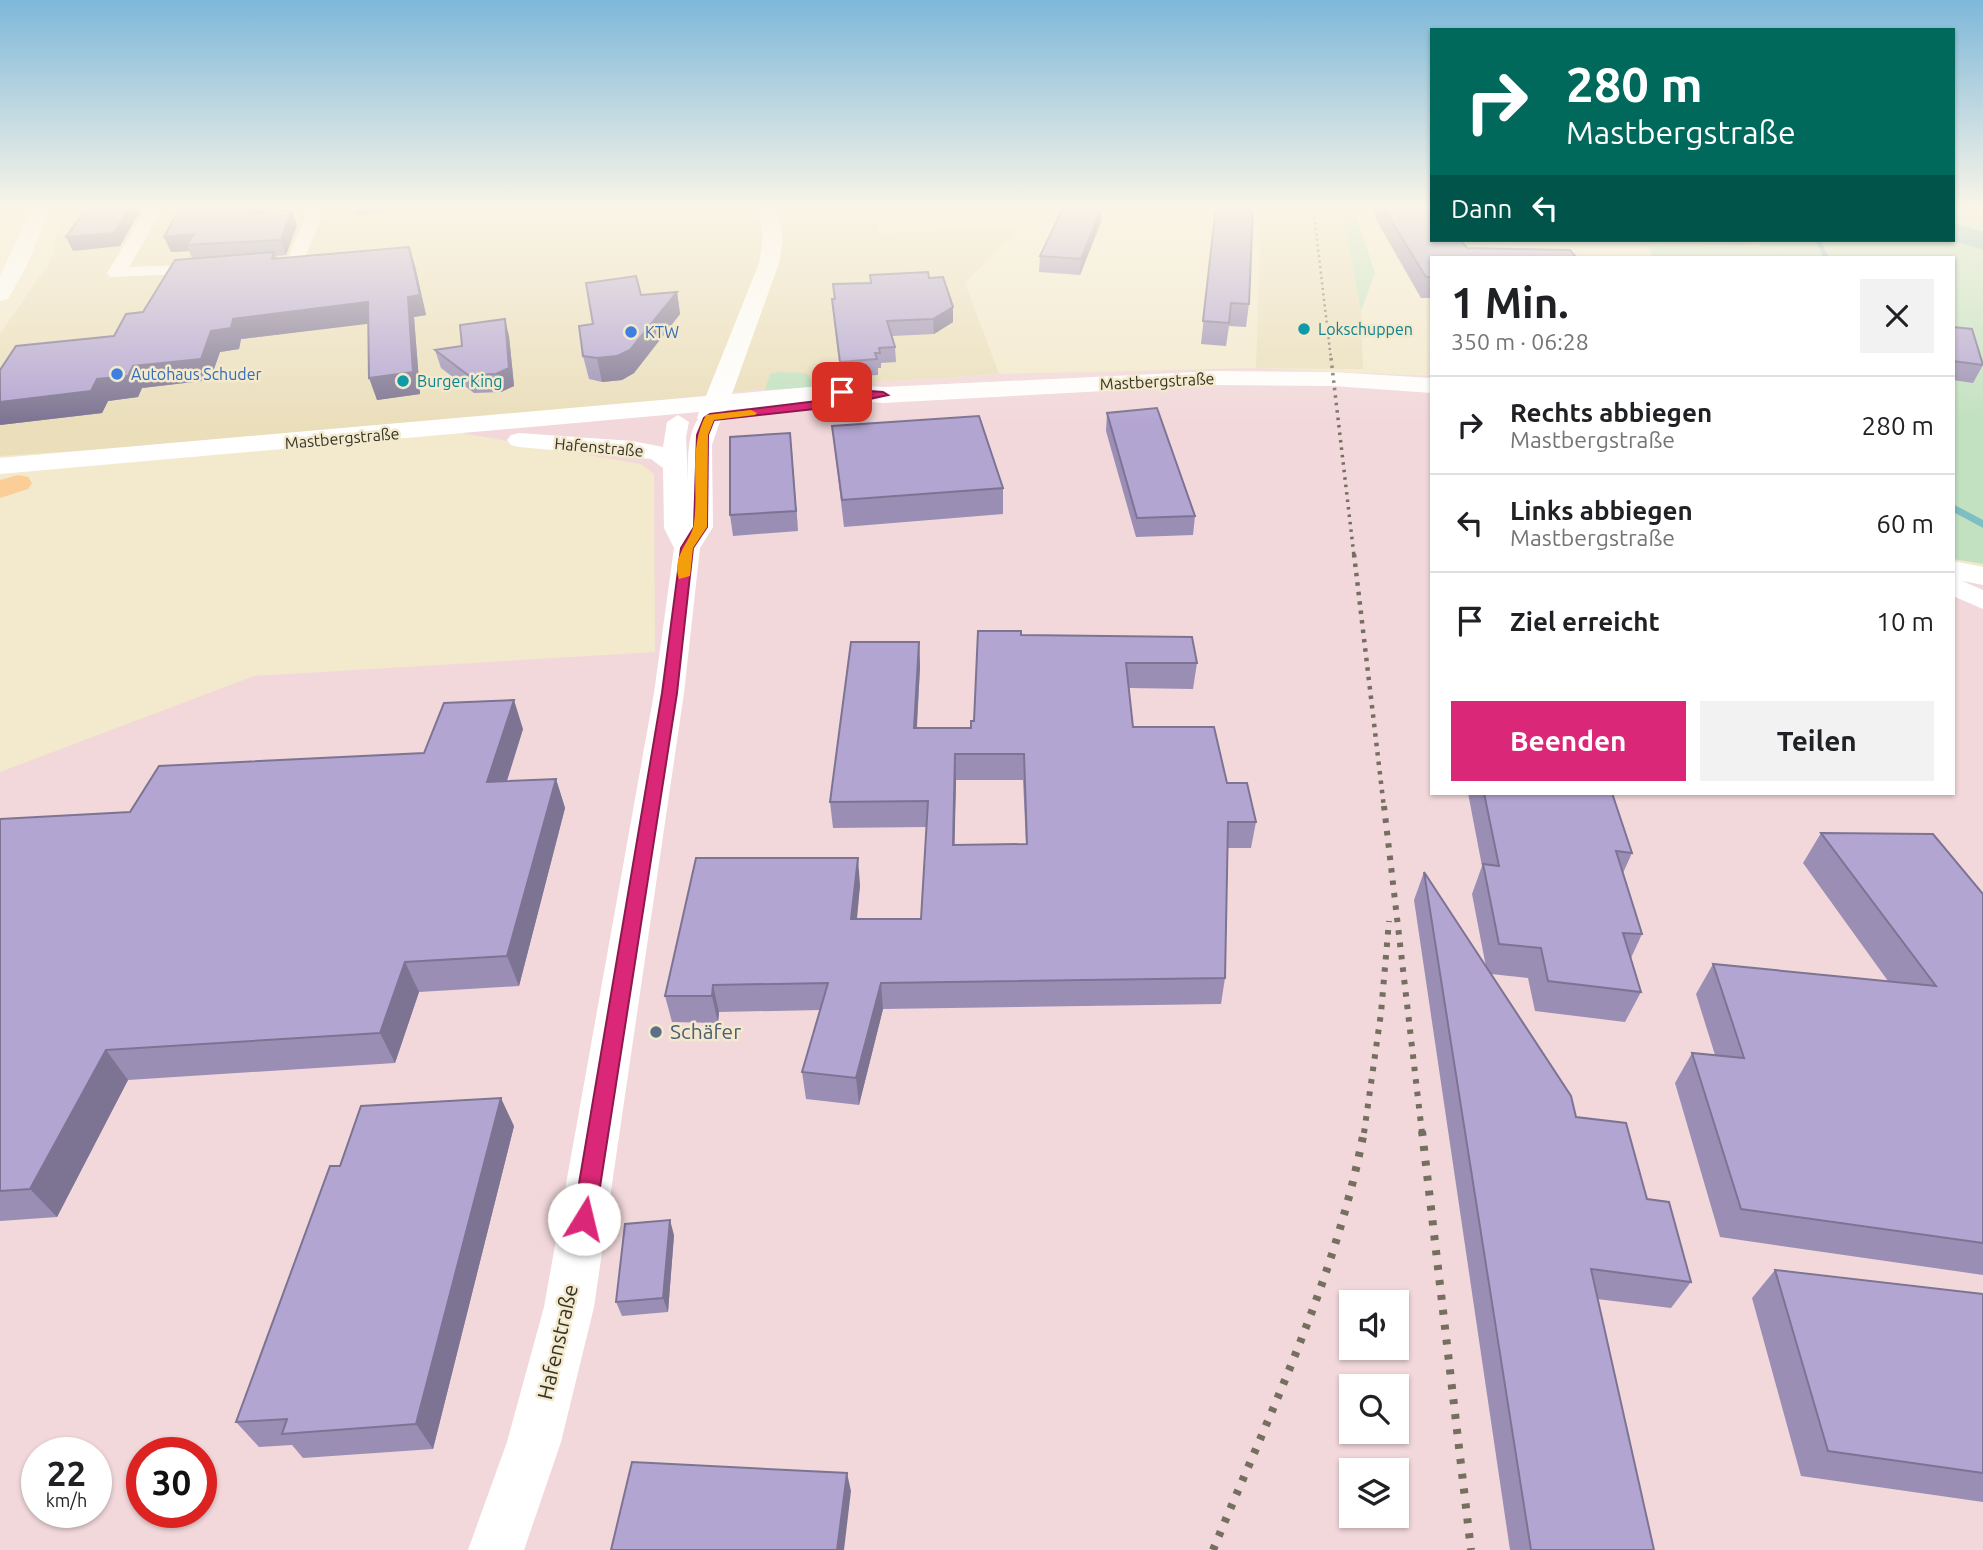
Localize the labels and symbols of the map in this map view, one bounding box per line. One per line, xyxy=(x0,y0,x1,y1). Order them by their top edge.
place label: Lokschuppen xyxy=(1318,320,1413,338)
marker: Lokschuppen xyxy=(1296,321,1312,337)
place label: KTW xyxy=(645,323,679,341)
marker: KTW xyxy=(623,324,639,340)
pin xyxy=(812,362,872,422)
place label: Autohaus Schuder xyxy=(131,365,262,383)
marker: Autohaus Schuder xyxy=(109,366,125,382)
street label: Mastbergstraße xyxy=(1099,369,1215,393)
place label: Burger King xyxy=(417,372,502,390)
marker: Burger King xyxy=(395,373,411,389)
street label: Mastbergstraße xyxy=(284,424,400,452)
street label: Hafenstraße xyxy=(554,434,644,460)
place label: Schäfer xyxy=(670,1019,741,1043)
marker: Schäfer xyxy=(648,1024,664,1040)
position arrow xyxy=(547,1182,621,1256)
street label: Hafenstraße xyxy=(532,1282,582,1402)
speed limit sign: 30 xyxy=(126,1437,217,1528)

